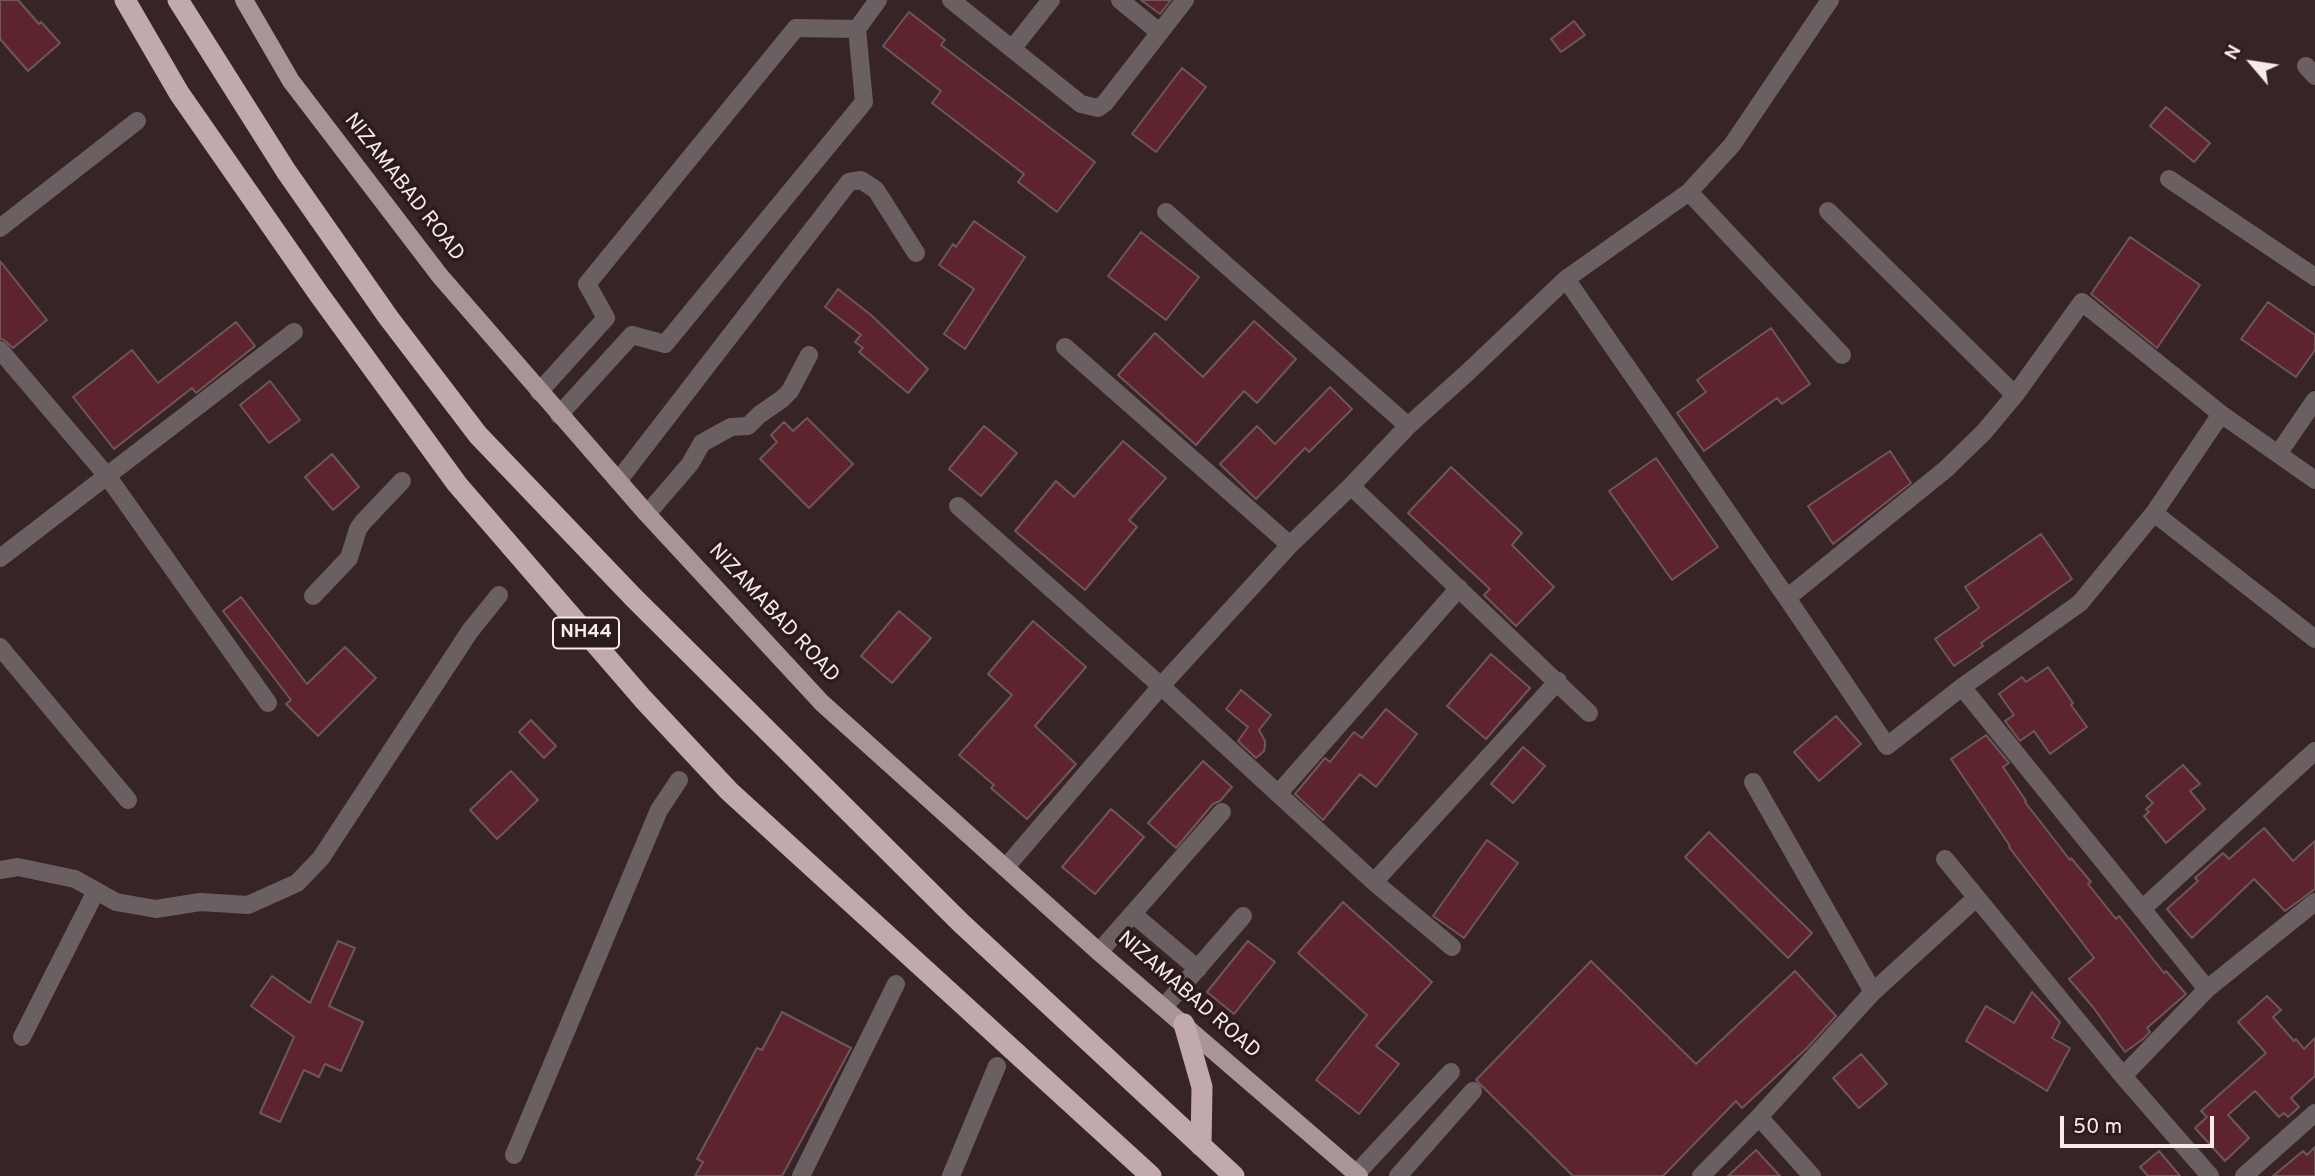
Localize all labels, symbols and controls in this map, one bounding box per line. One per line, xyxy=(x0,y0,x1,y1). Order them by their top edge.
north arrow xyxy=(2217,28,2287,98)
text: N xyxy=(2220,41,2247,65)
street label: NIZAMABAD ROAD xyxy=(337,109,469,267)
street label: NIZAMABAD ROAD xyxy=(702,539,844,689)
road number: NH44 xyxy=(553,618,619,648)
street label: NIZAMABAD ROAD xyxy=(1112,927,1264,1065)
scale bar xyxy=(2063,1102,2217,1146)
text: 50 m xyxy=(2073,1114,2122,1141)

